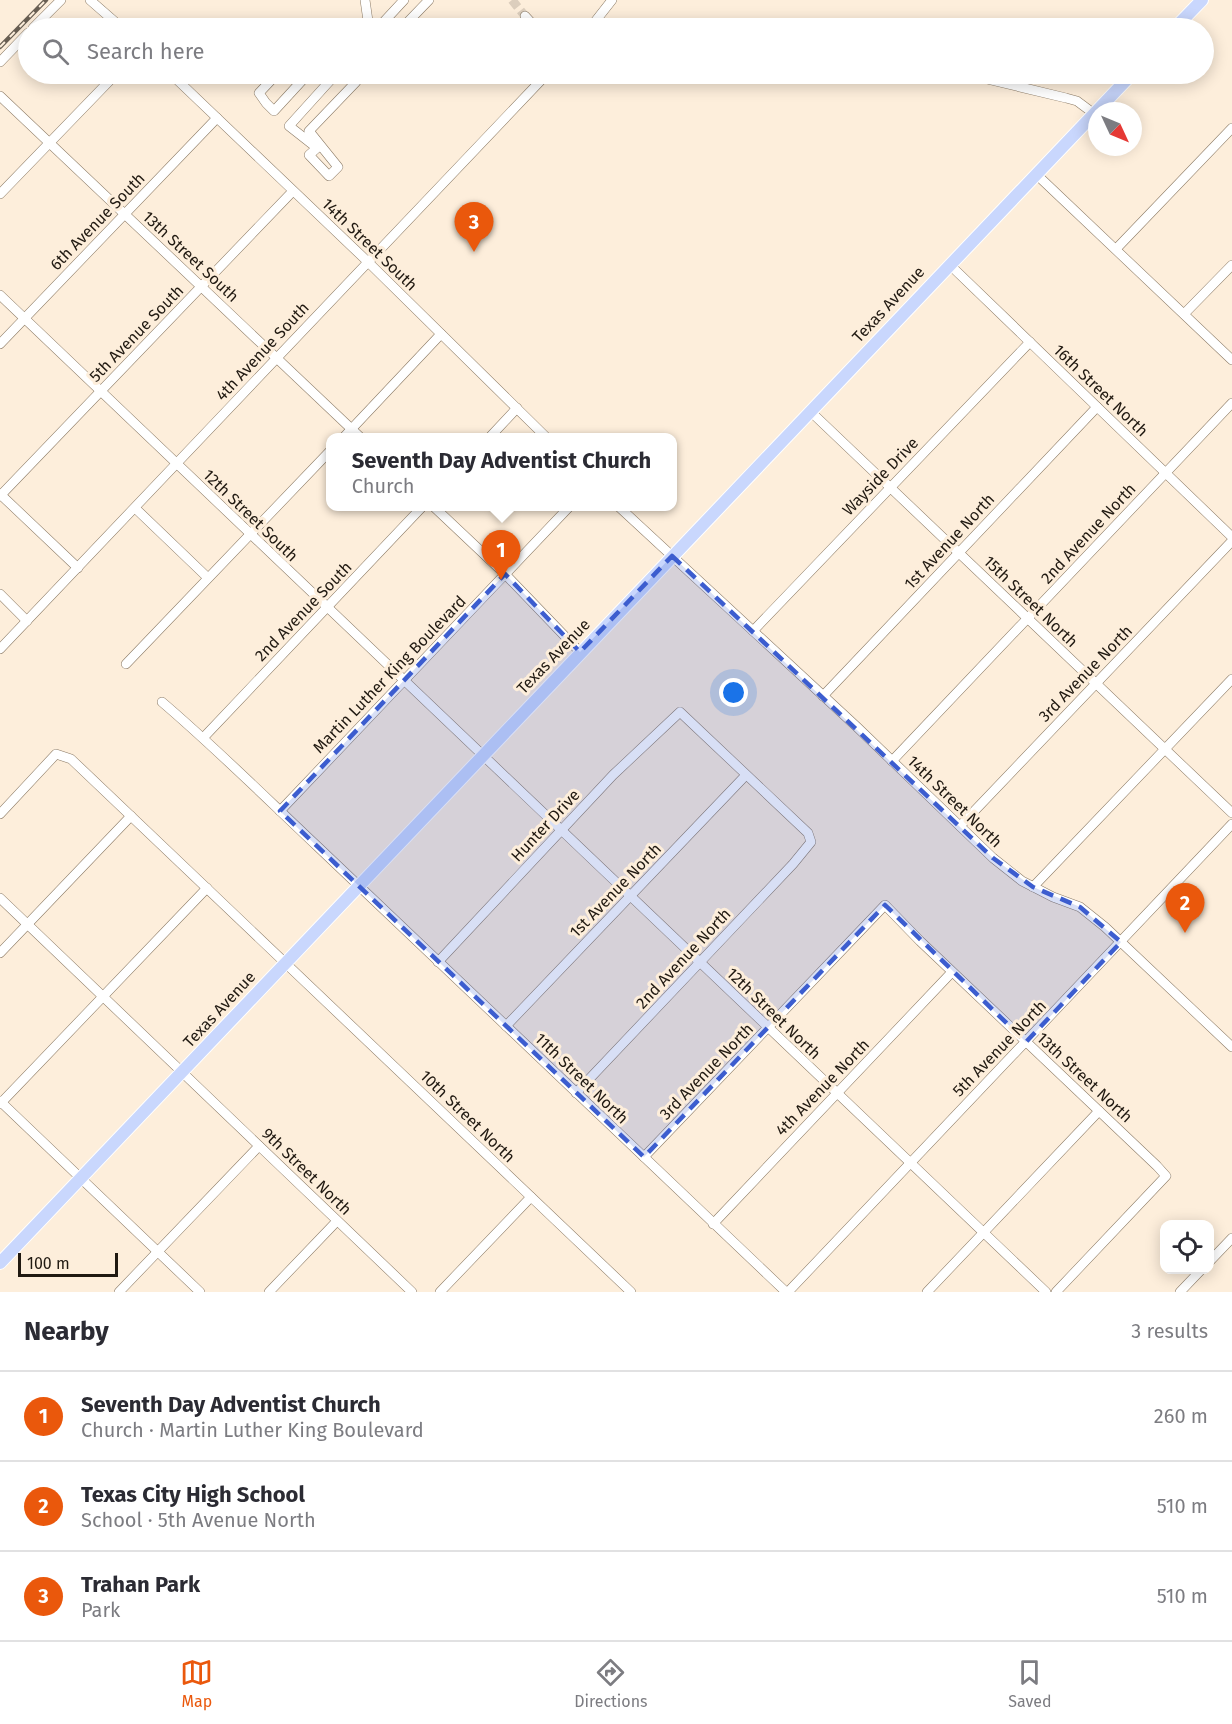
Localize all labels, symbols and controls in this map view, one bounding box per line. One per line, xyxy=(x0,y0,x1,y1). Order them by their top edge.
search box xyxy=(18,18,1214,84)
icon: search xyxy=(39,35,72,68)
text: Search here xyxy=(87,38,205,65)
north arrow xyxy=(1088,102,1142,156)
street label: 6th Avenue South xyxy=(46,169,149,274)
street label: 14th Street South xyxy=(318,194,421,295)
pin: 3 xyxy=(454,202,494,252)
street label: 13th Street South xyxy=(139,207,243,306)
street label: Texas Avenue xyxy=(848,262,928,346)
street label: 5th Avenue South xyxy=(85,281,187,386)
street label: 4th Avenue South xyxy=(212,298,313,405)
street label: 16th Street North xyxy=(1049,340,1152,440)
popup xyxy=(326,433,677,511)
street label: Wayside Drive xyxy=(838,433,922,519)
text: Seventh Day Adventist Church xyxy=(352,447,651,474)
street label: 12th Street South xyxy=(199,465,302,565)
text: Church xyxy=(352,474,414,498)
street label: 2nd Avenue North xyxy=(1037,479,1140,587)
street label: 1st Avenue North xyxy=(900,490,998,593)
pin: 1 xyxy=(482,530,520,580)
street label: 15th Street North xyxy=(980,552,1082,651)
street label: 2nd Avenue South xyxy=(251,558,356,665)
street label: Martin Luther King Boulevard xyxy=(309,592,470,757)
street label: Texas Avenue xyxy=(513,615,594,698)
street label: 3rd Avenue North xyxy=(1035,621,1136,725)
your location xyxy=(719,678,748,707)
street label: 14th Street North xyxy=(903,751,1006,851)
street label: Hunter Drive xyxy=(507,785,584,865)
street label: 1st Avenue North xyxy=(566,839,665,941)
pin: 2 xyxy=(1166,884,1204,933)
street label: 2nd Avenue North xyxy=(632,904,735,1012)
street label: 12th Street North xyxy=(723,964,825,1063)
street label: Texas Avenue xyxy=(179,967,259,1051)
street label: 5th Avenue North xyxy=(949,996,1050,1100)
street label: 3rd Avenue North xyxy=(656,1019,757,1123)
street label: 13th Street North xyxy=(1033,1028,1136,1126)
street label: 11th Street North xyxy=(531,1029,632,1128)
street label: 4th Avenue North xyxy=(771,1035,873,1140)
street label: 10th Street North xyxy=(416,1066,519,1166)
street label: 9th Street North xyxy=(258,1124,355,1219)
map controls xyxy=(1160,1220,1214,1274)
button: locate xyxy=(1160,1220,1214,1274)
scale bar xyxy=(18,1250,118,1278)
text: 100 m xyxy=(27,1254,70,1273)
text: Nearby xyxy=(24,1316,109,1347)
text: 3 results xyxy=(1131,1319,1208,1343)
text: Seventh Day Adventist Church xyxy=(81,1391,381,1418)
text: 1 xyxy=(39,1404,48,1428)
text: 260 m xyxy=(1154,1404,1208,1428)
text: Church · Martin Luther King Boulevard xyxy=(81,1418,424,1442)
text: Texas City High School xyxy=(81,1481,305,1508)
text: 2 xyxy=(38,1494,49,1518)
text: 510 m xyxy=(1157,1494,1208,1518)
text: School · 5th Avenue North xyxy=(81,1508,316,1532)
text: Trahan Park xyxy=(81,1571,200,1598)
text: 3 xyxy=(38,1584,49,1608)
text: 510 m xyxy=(1157,1584,1208,1608)
text: Park xyxy=(81,1598,120,1622)
tab: Map xyxy=(180,1656,213,1711)
tab: Directions xyxy=(574,1656,648,1711)
tab: Saved xyxy=(1008,1656,1052,1711)

